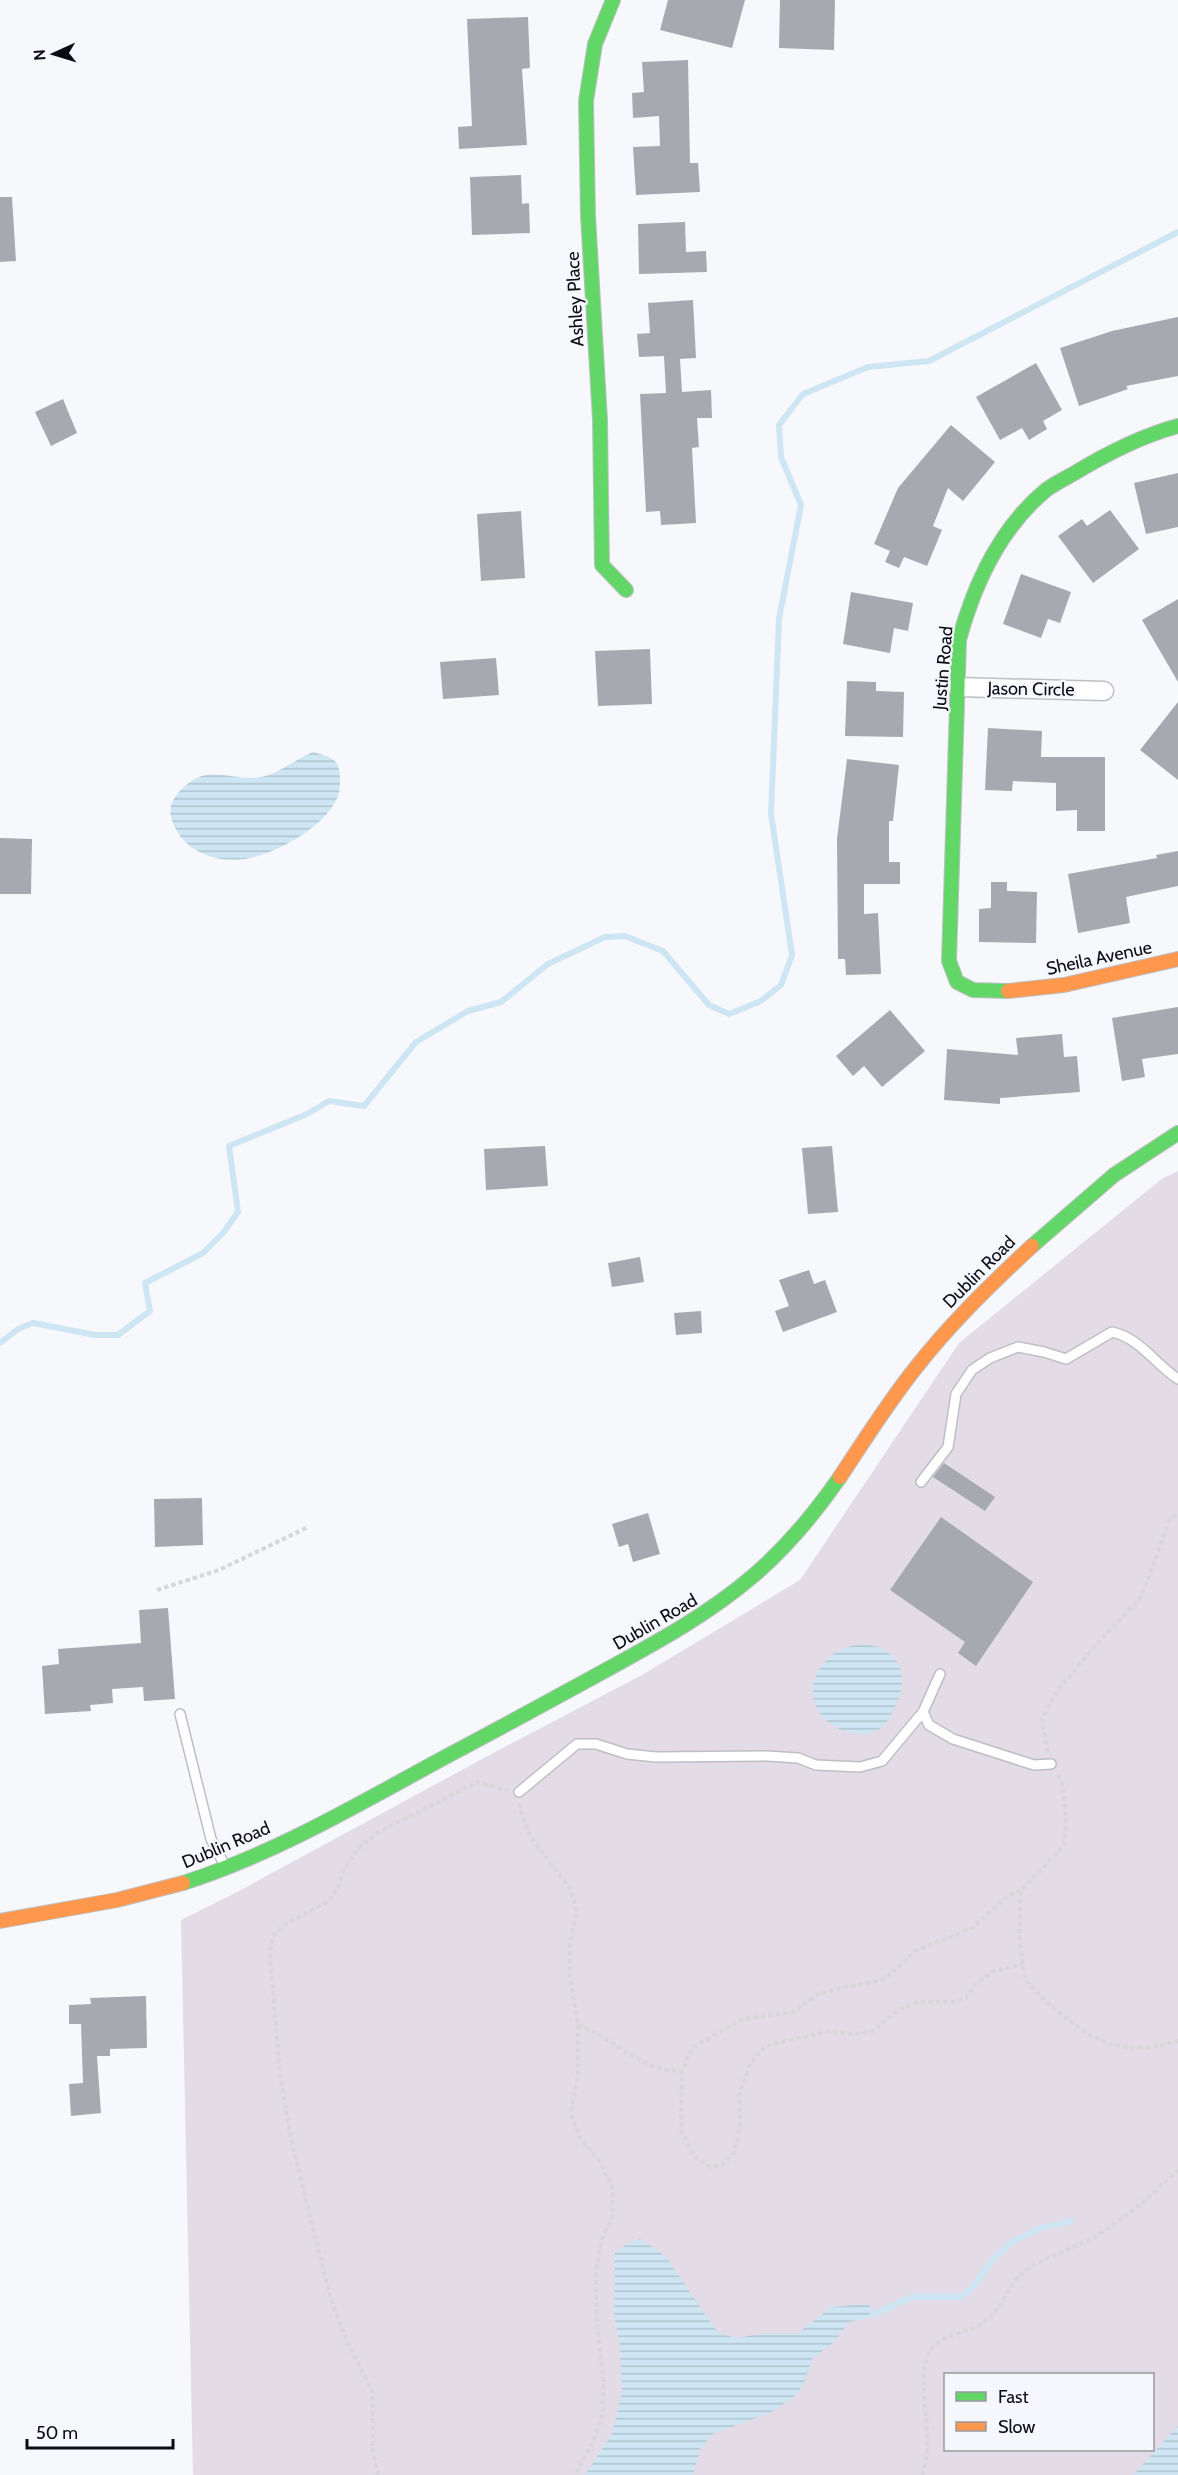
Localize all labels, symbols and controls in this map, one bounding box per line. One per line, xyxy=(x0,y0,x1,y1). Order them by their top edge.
north arrow xyxy=(24,24,84,84)
text: N xyxy=(30,49,49,61)
street label: Ashley Place xyxy=(562,251,588,347)
street label: Justin Road xyxy=(928,625,958,712)
street label: Jason Circle xyxy=(986,677,1075,701)
street label: Sheila Avenue xyxy=(1044,936,1154,980)
street label: Dublin Road xyxy=(938,1231,1020,1313)
street label: Dublin Road xyxy=(609,1589,701,1655)
street label: Dublin Road xyxy=(179,1817,273,1873)
legend xyxy=(944,2373,1154,2451)
text: Fast xyxy=(998,2386,1029,2408)
scale bar xyxy=(27,2412,172,2450)
text: Slow xyxy=(998,2416,1035,2438)
text: 50 m xyxy=(36,2422,78,2444)

